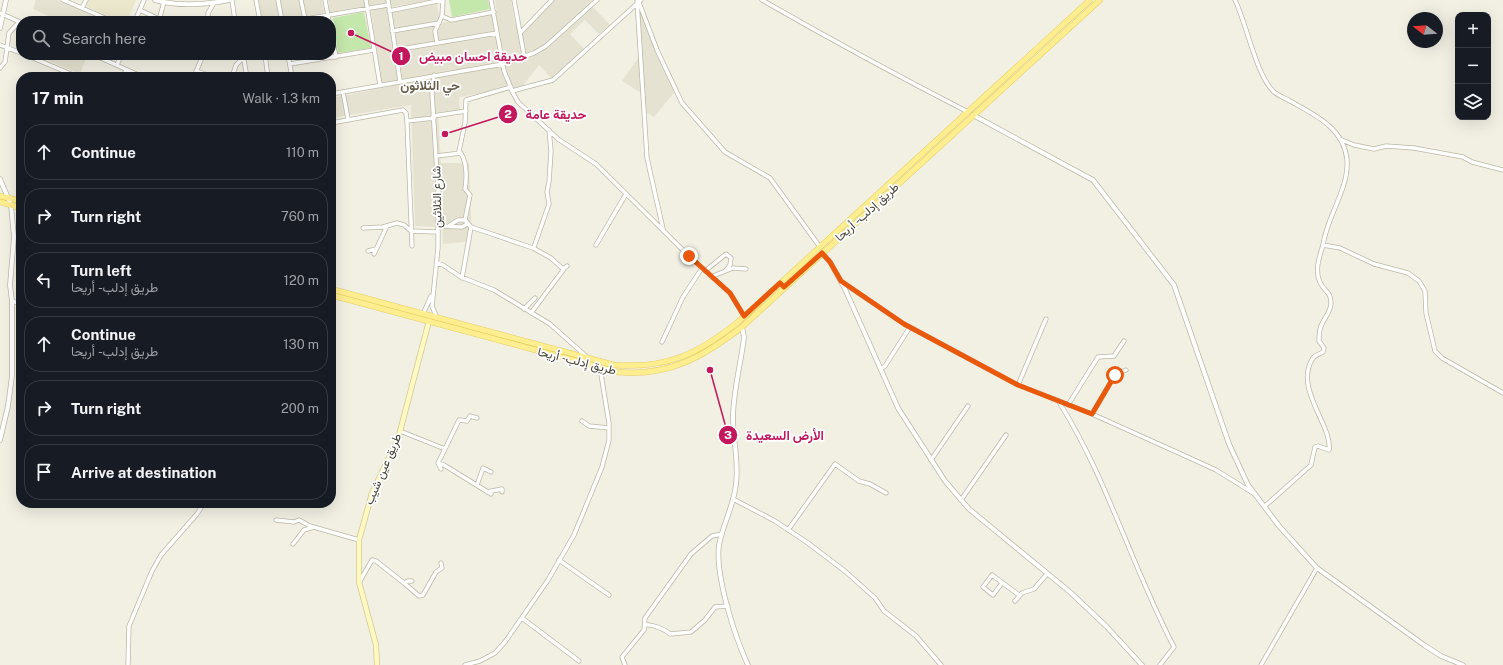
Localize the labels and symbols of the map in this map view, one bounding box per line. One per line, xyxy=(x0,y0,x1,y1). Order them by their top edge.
north arrow xyxy=(1407,12,1443,48)
callout: حديقة احسان مبيض xyxy=(391,44,535,69)
text: 1 xyxy=(398,49,404,63)
text: حديقة احسان مبيض xyxy=(419,49,527,64)
district label: حي الثلاثون xyxy=(400,78,460,96)
callout: حديقة عامة xyxy=(498,102,595,127)
text: 2 xyxy=(504,107,512,121)
text: حديقة عامة xyxy=(526,107,587,122)
street label: شارع الثلاثين xyxy=(429,166,447,228)
street label: طريق إدلب - أريحا xyxy=(832,180,902,245)
route end xyxy=(680,247,698,265)
street label: طريق إدلب - أريحا xyxy=(536,344,618,379)
route start xyxy=(1106,366,1124,384)
callout: الأرض السعيدة xyxy=(718,423,832,448)
text: 3 xyxy=(724,428,732,442)
text: الأرض السعيدة xyxy=(746,428,824,444)
street label: طريق عين شيب xyxy=(362,431,405,507)

